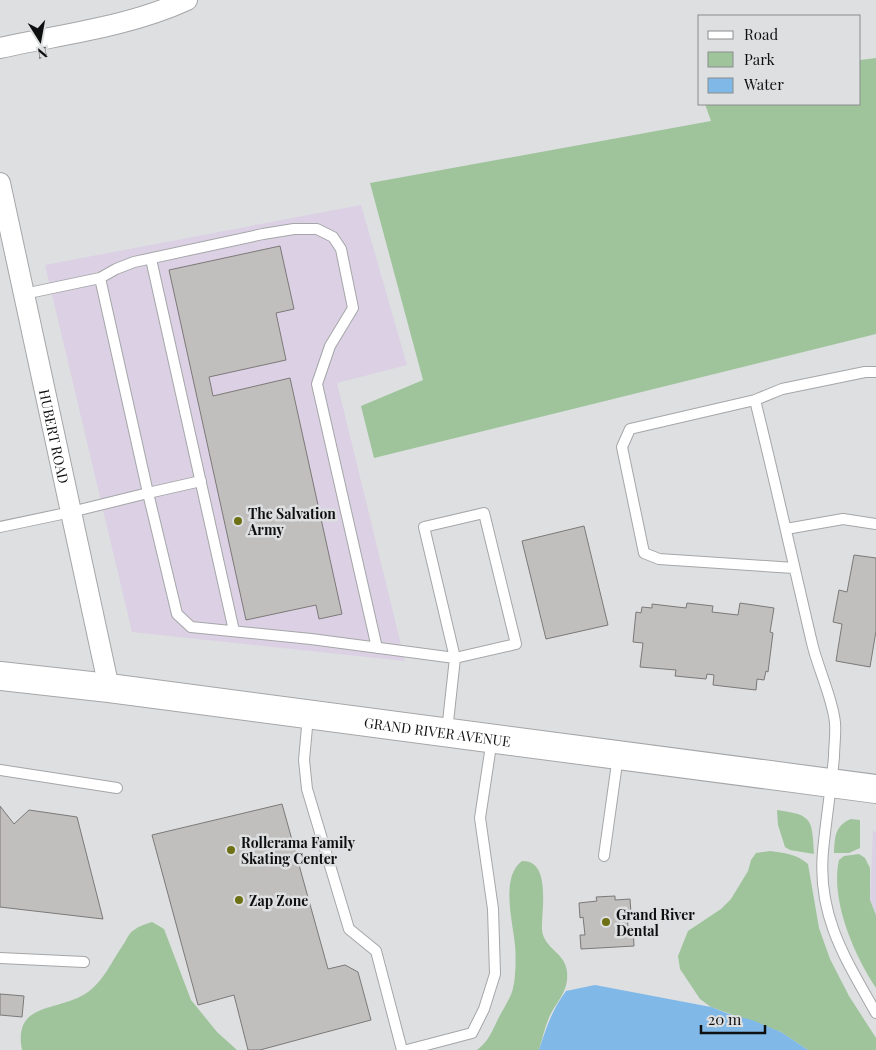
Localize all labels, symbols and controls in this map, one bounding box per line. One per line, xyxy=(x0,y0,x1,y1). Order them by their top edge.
north arrow xyxy=(15,15,65,65)
legend xyxy=(698,15,861,105)
text: Road xyxy=(744,24,778,44)
text: N xyxy=(36,43,49,64)
text: Park xyxy=(744,49,776,69)
text: Water xyxy=(743,74,784,94)
street label: HUBERT ROAD xyxy=(35,387,74,485)
place label: The Salvation Army xyxy=(247,504,336,539)
marker: The Salvation Army xyxy=(232,515,244,527)
street label: GRAND RIVER AVENUE xyxy=(363,712,512,750)
place label: Rollerama Family Skating Center xyxy=(241,833,356,868)
marker: Rollerama Family Skating Center xyxy=(225,844,237,856)
place label: Zap Zone xyxy=(249,891,308,910)
marker: Zap Zone xyxy=(233,894,245,906)
place label: Grand River Dental xyxy=(616,905,695,940)
marker: Grand River Dental xyxy=(600,916,612,928)
scale bar xyxy=(701,1002,765,1034)
text: 20 m xyxy=(708,1009,742,1029)

